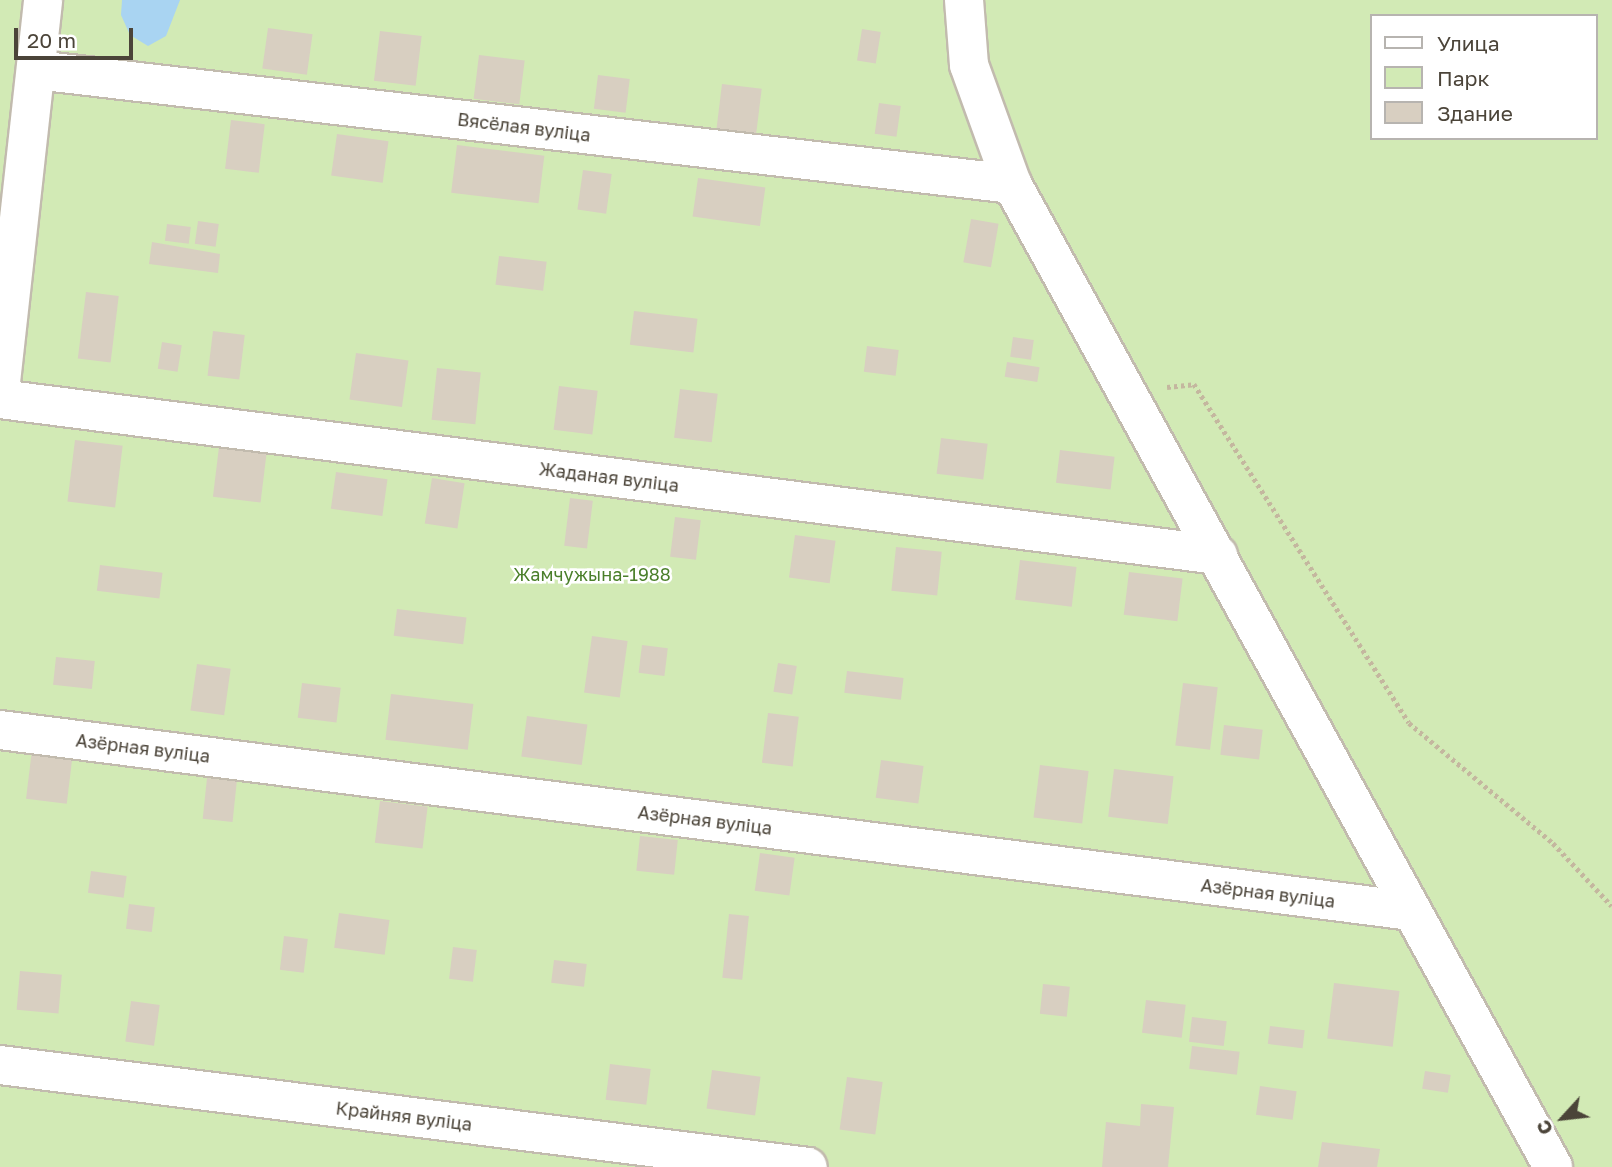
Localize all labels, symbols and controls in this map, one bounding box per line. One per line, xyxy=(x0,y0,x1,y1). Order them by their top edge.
scale bar xyxy=(18,14,136,58)
legend xyxy=(1370,14,1598,140)
text: 20 m xyxy=(27,27,76,53)
text: Улица xyxy=(1437,30,1500,56)
text: Парк xyxy=(1437,65,1490,91)
text: Здание xyxy=(1437,100,1513,126)
street label: Вясёлая вуліца xyxy=(456,108,592,146)
street label: Жаданая вуліца xyxy=(538,458,680,496)
park label: Жамчужына-1988 xyxy=(513,563,671,585)
street label: Азёрная вуліца xyxy=(75,729,211,767)
street label: Азёрная вуліца xyxy=(637,801,773,839)
street label: Азёрная вуліца xyxy=(1200,874,1336,912)
north arrow xyxy=(1528,1083,1598,1153)
street label: Крайняя вуліца xyxy=(335,1097,473,1135)
text: С xyxy=(1531,1117,1557,1139)

